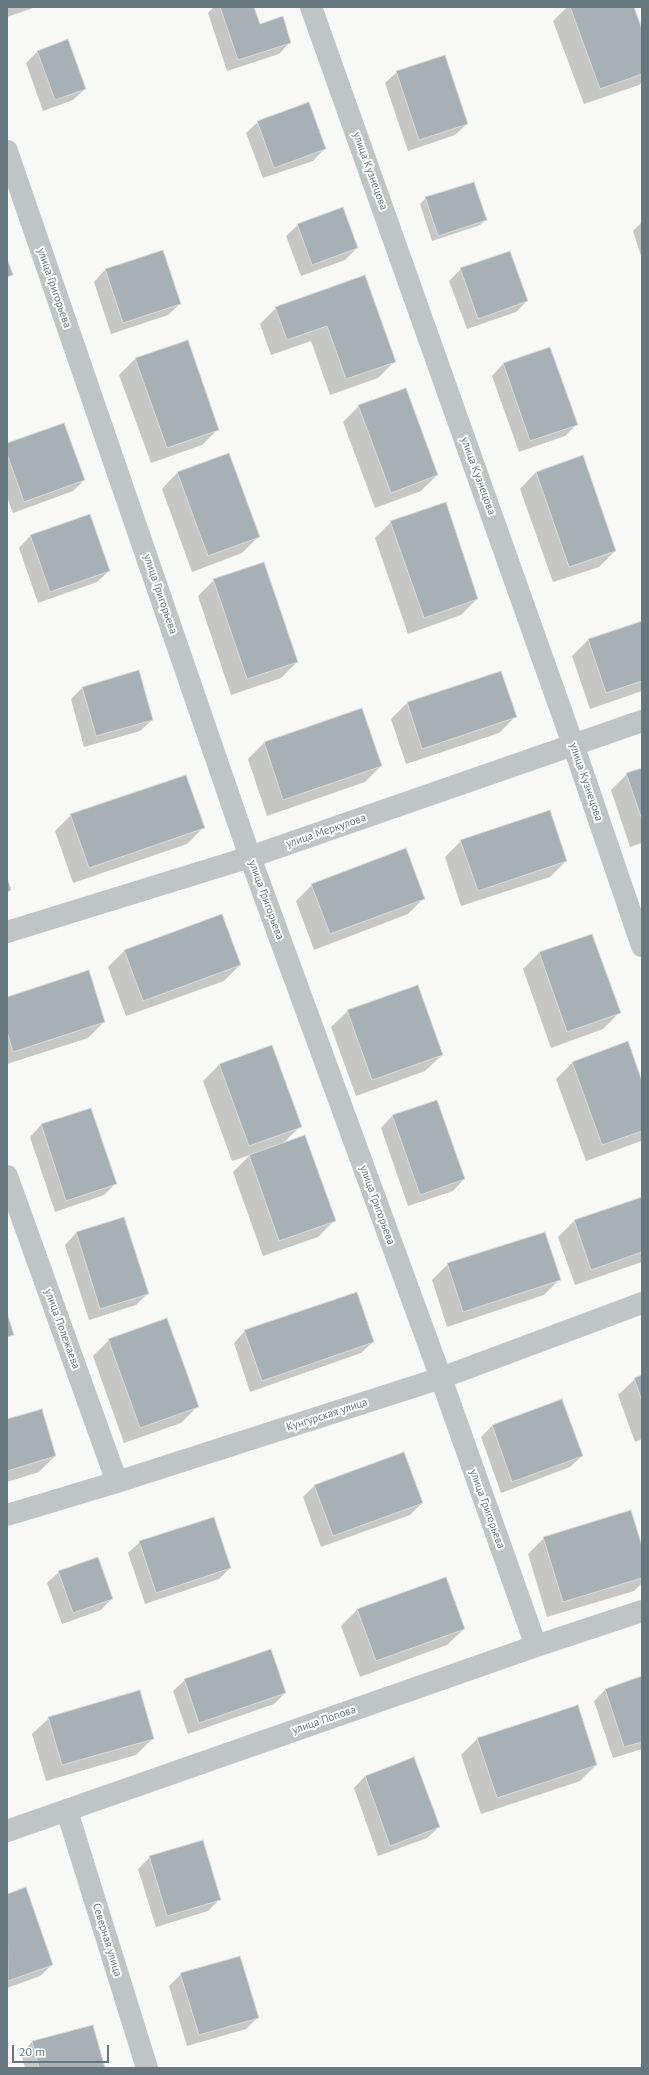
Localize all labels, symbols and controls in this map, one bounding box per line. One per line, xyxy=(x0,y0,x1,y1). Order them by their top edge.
street label: улица Кузнецова xyxy=(350,130,390,212)
street label: улица Григорьева xyxy=(34,246,74,330)
street label: улица Кузнецова xyxy=(458,435,498,517)
street label: улица Григорьева xyxy=(140,552,180,636)
street label: улица Кузнецова xyxy=(566,741,606,823)
street label: улица Меркулова xyxy=(284,811,368,851)
street label: улица Григорьева xyxy=(245,858,287,942)
street label: улица Григорьева xyxy=(356,1163,398,1247)
street label: улица Полежаева xyxy=(41,1287,83,1371)
street label: Кунгурская улица xyxy=(285,1396,369,1434)
street label: улица Григорьева xyxy=(466,1467,508,1551)
street label: улица Попова xyxy=(290,1703,358,1737)
street label: Северная улица xyxy=(90,1902,124,1978)
scale bar xyxy=(14,2037,111,2063)
text: 20 m xyxy=(19,2044,45,2059)

